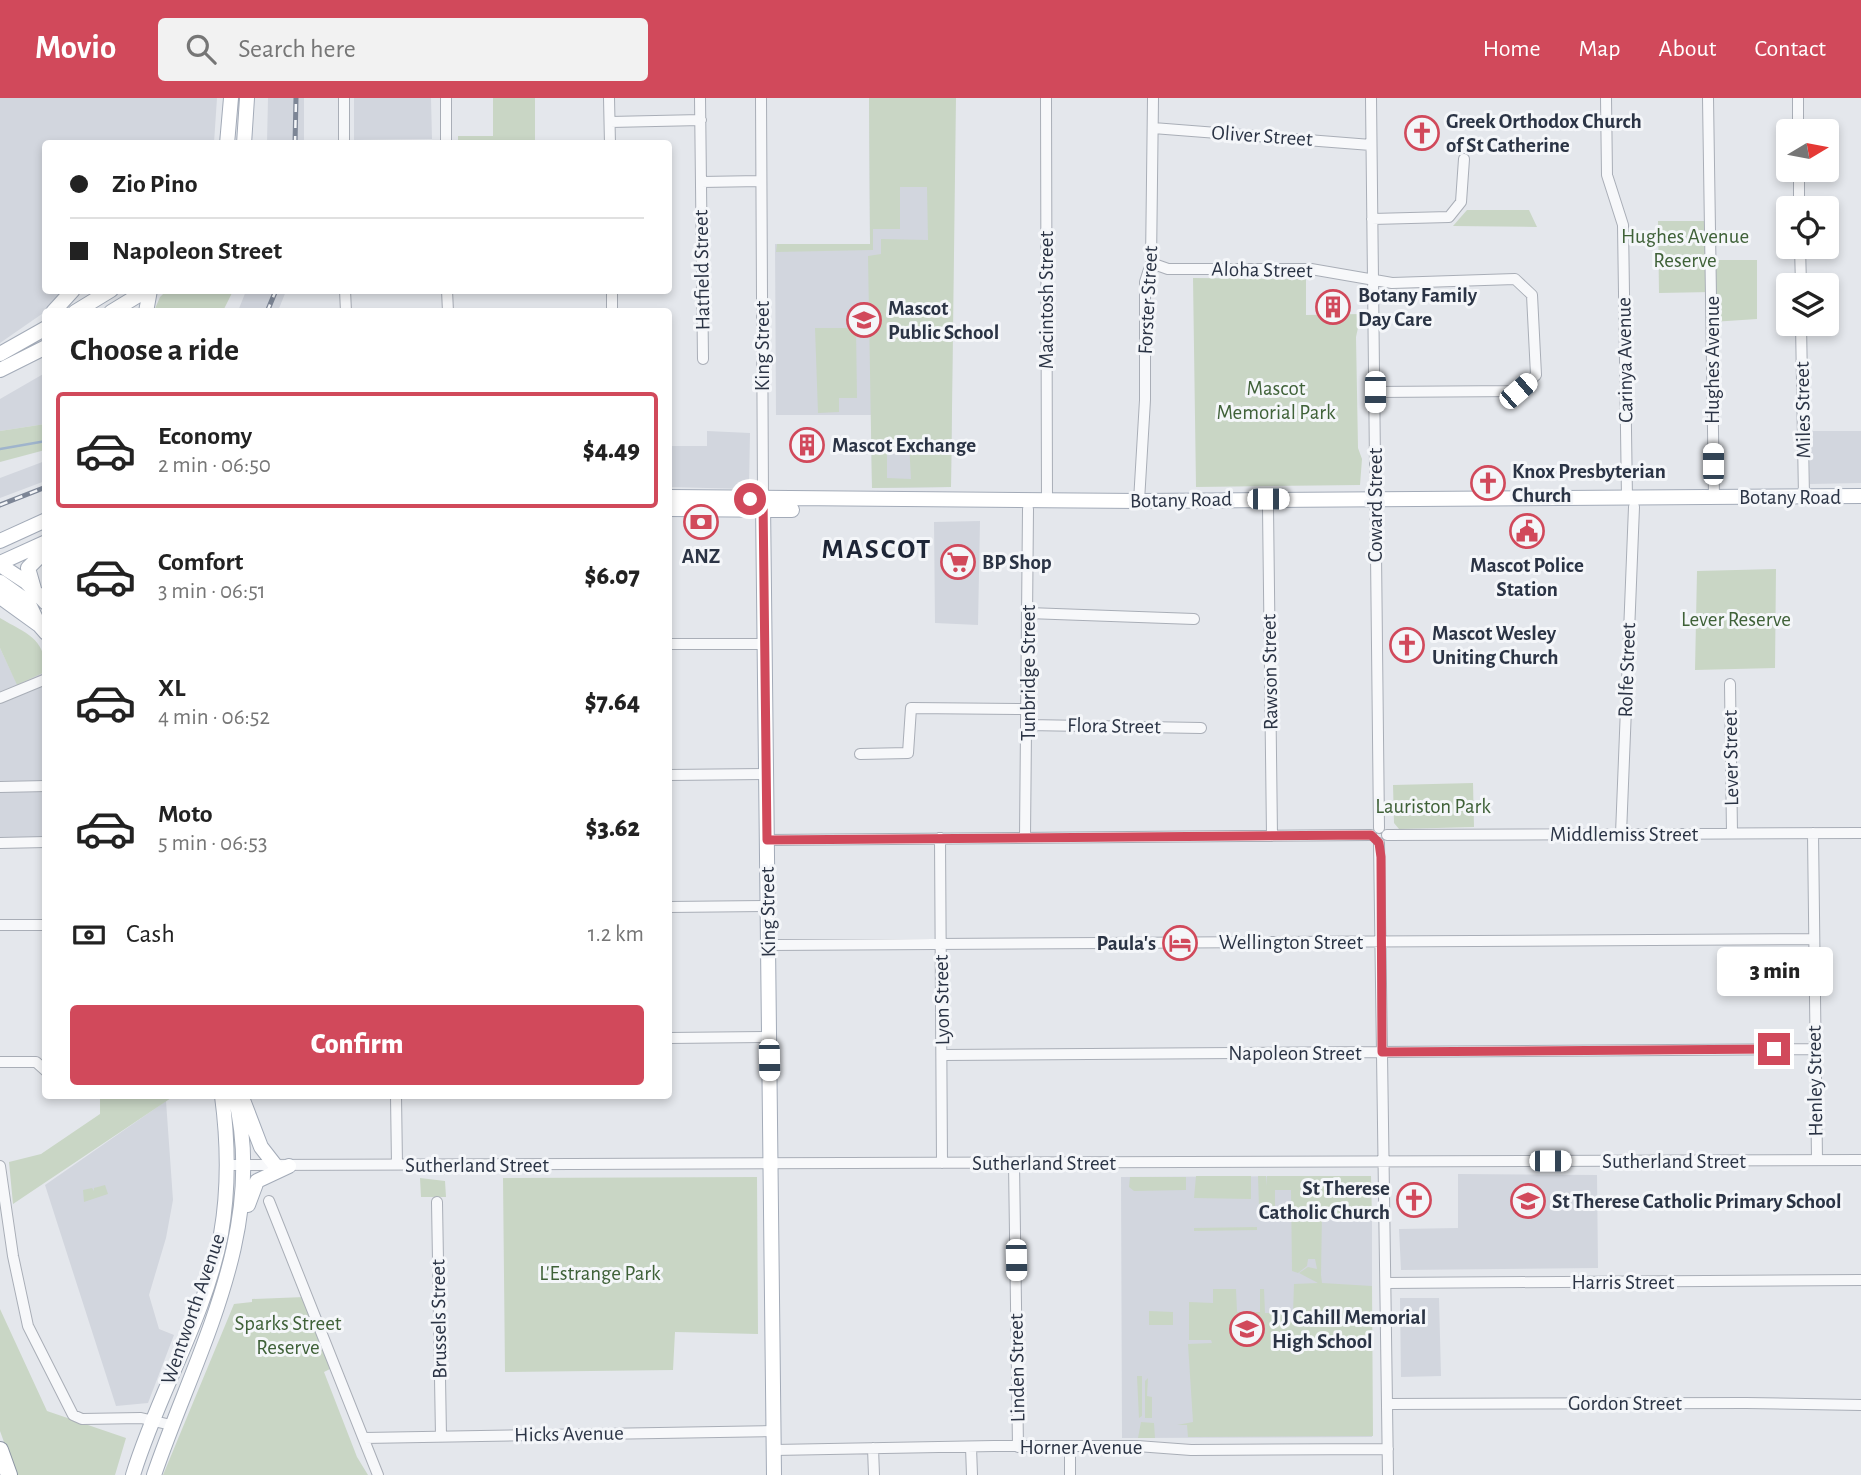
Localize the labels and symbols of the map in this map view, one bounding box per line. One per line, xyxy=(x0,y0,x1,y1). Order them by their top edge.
place label: Greek Orthodox Church of St Catherine xyxy=(1446,111,1642,156)
church icon: Greek Orthodox Church of St Catherine xyxy=(1403,114,1441,152)
north arrow xyxy=(1776,119,1839,182)
street label: Oliver Street xyxy=(1211,122,1314,150)
street label: Hatfield Street xyxy=(690,209,714,331)
park label: Hughes Avenue Reserve xyxy=(1621,226,1749,271)
street label: Macintosh Street xyxy=(1036,231,1057,369)
street label: Forster Street xyxy=(1135,245,1161,355)
street label: Aloha Street xyxy=(1211,259,1313,281)
place label: Botany Family Day Care xyxy=(1358,285,1478,330)
building icon: Botany Family Day Care xyxy=(1314,288,1352,326)
street label: Hughes Avenue xyxy=(1702,296,1723,424)
street label: Carinya Avenue xyxy=(1613,297,1637,423)
place label: Mascot Public School xyxy=(888,298,999,343)
street label: King Street xyxy=(752,300,773,391)
school or university icon: Mascot Public School xyxy=(845,301,883,339)
street label: Miles Street xyxy=(1792,361,1814,459)
car xyxy=(1496,369,1541,413)
car xyxy=(1365,371,1386,413)
park label: Mascot Memorial Park xyxy=(1216,378,1336,423)
building icon: Mascot Exchange xyxy=(788,426,826,464)
place label: Mascot Exchange xyxy=(832,435,976,456)
car xyxy=(1703,443,1724,485)
street label: Coward Street xyxy=(1365,448,1386,562)
place label: Knox Presbyterian Church xyxy=(1512,461,1666,506)
church icon: Knox Presbyterian Church xyxy=(1469,464,1507,502)
route start xyxy=(734,483,766,515)
street label: Botany Road xyxy=(1739,487,1841,508)
street label: Botany Road xyxy=(1130,489,1232,511)
car xyxy=(1248,489,1290,510)
bank icon: ANZ xyxy=(682,503,720,541)
public building icon: Mascot Police Station xyxy=(1508,512,1546,550)
district label: MASCOT xyxy=(822,536,932,564)
supermarket icon: BP Shop xyxy=(939,543,977,581)
place label: ANZ xyxy=(682,546,720,567)
place label: BP Shop xyxy=(982,552,1052,573)
place label: Mascot Police Station xyxy=(1470,555,1584,600)
street label: Tunbridge Street xyxy=(1018,605,1039,741)
park label: Lever Reserve xyxy=(1681,609,1791,630)
street label: Rawson Street xyxy=(1258,613,1282,730)
street label: Rolfe Street xyxy=(1615,622,1639,718)
place label: Mascot Wesley Uniting Church xyxy=(1432,623,1558,668)
church icon: Mascot Wesley Uniting Church xyxy=(1388,626,1426,664)
street label: Lever Street xyxy=(1720,709,1742,806)
street label: Flora Street xyxy=(1067,715,1161,737)
park label: Lauriston Park xyxy=(1375,796,1491,817)
street label: Middlemiss Street xyxy=(1550,824,1699,845)
street label: King Street xyxy=(757,866,779,957)
hotel icon: Paula's xyxy=(1161,924,1199,962)
street label: Wellington Street xyxy=(1219,932,1363,953)
place label: Paula's xyxy=(1097,933,1156,954)
callout: 3 min xyxy=(1716,948,1832,996)
street label: Lyon Street xyxy=(931,954,953,1046)
street label: Henley Street xyxy=(1804,1025,1826,1137)
route end xyxy=(1758,1033,1790,1065)
car xyxy=(759,1039,780,1081)
street label: Napoleon Street xyxy=(1228,1043,1362,1064)
car xyxy=(1530,1151,1572,1172)
street label: Sutherland Street xyxy=(1602,1151,1746,1172)
street label: Sutherland Street xyxy=(972,1153,1116,1174)
street label: Sutherland Street xyxy=(405,1155,549,1176)
place label: St Therese Catholic Church xyxy=(1259,1178,1390,1223)
church icon: St Therese Catholic Church xyxy=(1395,1181,1433,1219)
school or university icon: St Therese Catholic Primary School xyxy=(1509,1182,1547,1220)
place label: St Therese Catholic Primary School xyxy=(1552,1191,1841,1212)
street label: Wentworth Avenue xyxy=(157,1231,229,1387)
car xyxy=(1006,1239,1027,1281)
street label: Brussels Street xyxy=(427,1259,451,1379)
park label: L'Estrange Park xyxy=(539,1263,661,1284)
street label: Harris Street xyxy=(1572,1272,1675,1293)
place label: J J Cahill Memorial High School xyxy=(1272,1307,1426,1352)
school or university icon: J J Cahill Memorial High School xyxy=(1228,1310,1266,1348)
park label: Sparks Street Reserve xyxy=(234,1313,342,1358)
street label: Linden Street xyxy=(1006,1313,1028,1423)
street label: Gordon Street xyxy=(1568,1393,1682,1414)
street label: Hicks Avenue xyxy=(514,1423,624,1445)
street label: Horner Avenue xyxy=(1020,1437,1142,1458)

